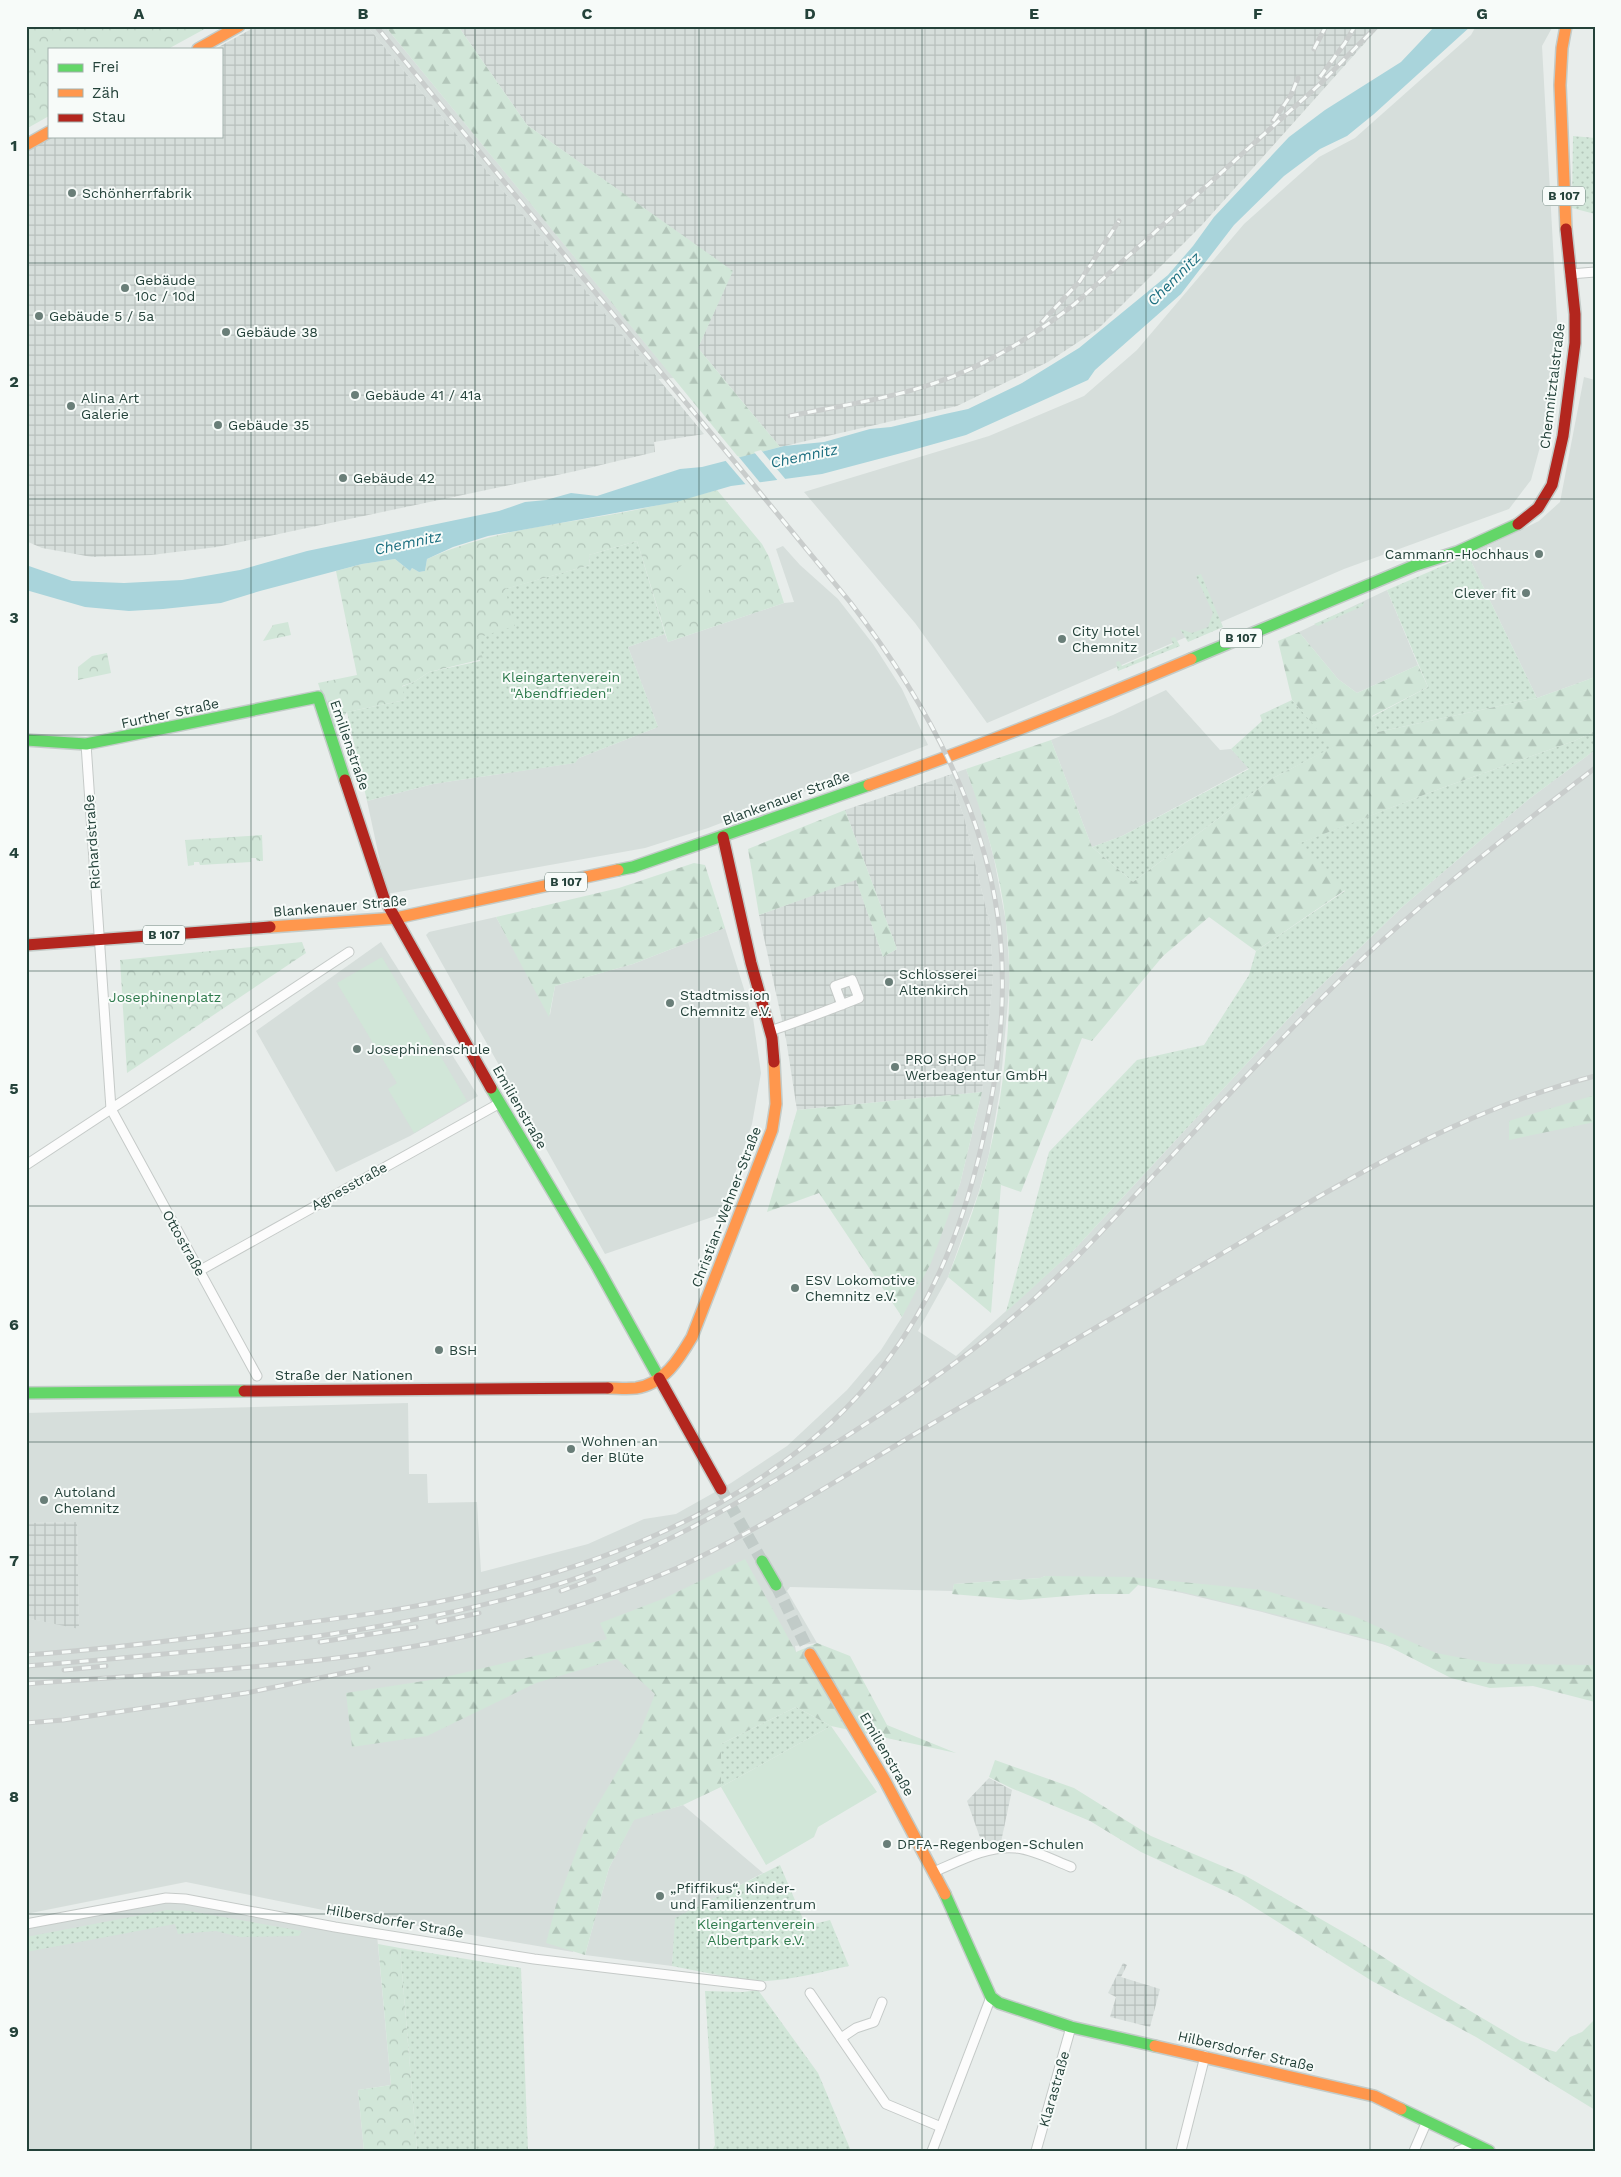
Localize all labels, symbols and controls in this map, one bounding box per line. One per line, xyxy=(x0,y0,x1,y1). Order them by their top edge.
text: A xyxy=(134,4,145,23)
text: B xyxy=(358,4,369,23)
text: C xyxy=(582,4,593,23)
text: D xyxy=(804,4,816,23)
text: E xyxy=(1029,4,1039,23)
text: F xyxy=(1253,4,1263,23)
text: G xyxy=(1476,4,1488,23)
legend xyxy=(48,48,222,138)
text: Frei xyxy=(92,58,119,76)
text: Zäh xyxy=(92,84,119,102)
text: Stau xyxy=(92,108,126,126)
text: 1 xyxy=(11,136,17,155)
place label: Schönherrfabrik xyxy=(82,185,192,201)
marker: Schönherrfabrik xyxy=(66,187,78,199)
road number: B 107 xyxy=(1543,187,1585,206)
water label: Chemnitz xyxy=(1144,248,1205,309)
place label: Gebäude 10c / 10d xyxy=(135,272,195,304)
marker: Gebäude 10c / 10d xyxy=(119,282,131,294)
place label: Gebäude 5 / 5a xyxy=(49,308,154,324)
marker: Gebäude 5 / 5a xyxy=(33,310,45,322)
street label: Chemnitztalstraße xyxy=(1536,322,1568,450)
place label: Gebäude 38 xyxy=(236,324,318,340)
marker: Gebäude 38 xyxy=(220,326,232,338)
text: 2 xyxy=(9,372,19,391)
place label: Gebäude 41 / 41a xyxy=(365,387,481,403)
marker: Gebäude 41 / 41a xyxy=(349,389,361,401)
place label: Alina Art Galerie xyxy=(81,390,139,422)
marker: Alina Art Galerie xyxy=(65,400,77,412)
place label: Gebäude 35 xyxy=(228,417,310,433)
marker: Gebäude 35 xyxy=(212,419,224,431)
water label: Chemnitz xyxy=(769,440,840,472)
place label: Gebäude 42 xyxy=(353,470,435,486)
marker: Gebäude 42 xyxy=(337,472,349,484)
water label: Chemnitz xyxy=(373,527,444,559)
place label: Cammann-Hochhaus xyxy=(1385,546,1529,562)
marker: Cammann-Hochhaus xyxy=(1533,548,1545,560)
place label: Clever fit xyxy=(1454,585,1516,601)
marker: Clever fit xyxy=(1520,587,1532,599)
text: 3 xyxy=(9,608,19,627)
place label: City Hotel Chemnitz xyxy=(1072,623,1140,655)
road number: B 107 xyxy=(1220,628,1262,648)
marker: City Hotel Chemnitz xyxy=(1056,633,1068,645)
park label: Kleingartenverein "Abendfrieden" xyxy=(502,669,620,701)
street label: Further Straße xyxy=(120,695,220,731)
street label: Emilienstraße xyxy=(327,698,373,792)
street label: Blankenauer Straße xyxy=(720,768,852,828)
street label: Richardstraße xyxy=(81,794,103,890)
text: 4 xyxy=(9,843,19,862)
road number: B 107 xyxy=(545,872,587,892)
street label: Blankenauer Straße xyxy=(272,892,408,920)
road number: B 107 xyxy=(143,926,185,944)
place label: Schlosserei Altenkirch xyxy=(899,966,977,998)
marker: Schlosserei Altenkirch xyxy=(883,976,895,988)
place label: Stadtmission Chemnitz e.V. xyxy=(680,987,772,1019)
park label: Josephinenplatz xyxy=(109,989,221,1005)
marker: Stadtmission Chemnitz e.V. xyxy=(664,997,676,1009)
place label: Josephinenschule xyxy=(367,1041,490,1057)
marker: Josephinenschule xyxy=(351,1043,363,1055)
place label: PRO SHOP Werbeagentur GmbH xyxy=(905,1051,1048,1083)
marker: PRO SHOP Werbeagentur GmbH xyxy=(889,1061,901,1073)
street label: Emilienstraße xyxy=(490,1062,550,1152)
text: 5 xyxy=(9,1079,19,1098)
street label: Christian-Wehner-Straße xyxy=(688,1124,764,1290)
street label: Agnesstraße xyxy=(308,1159,390,1213)
street label: Ottostraße xyxy=(159,1207,209,1279)
place label: ESV Lokomotive Chemnitz e.V. xyxy=(805,1272,915,1304)
marker: ESV Lokomotive Chemnitz e.V. xyxy=(789,1282,801,1294)
text: 6 xyxy=(9,1315,19,1334)
place label: BSH xyxy=(449,1342,477,1358)
marker: BSH xyxy=(433,1344,445,1356)
street label: Straße der Nationen xyxy=(275,1367,413,1383)
place label: Wohnen an der Blüte xyxy=(581,1433,658,1465)
marker: Wohnen an der Blüte xyxy=(565,1443,577,1455)
place label: Autoland Chemnitz xyxy=(54,1484,119,1516)
marker: Autoland Chemnitz xyxy=(38,1494,50,1506)
text: 7 xyxy=(9,1551,19,1570)
street label: Emilienstraße xyxy=(857,1709,917,1799)
text: 8 xyxy=(9,1787,19,1806)
place label: DPFA-Regenbogen-Schulen xyxy=(897,1836,1084,1852)
marker: DPFA-Regenbogen-Schulen xyxy=(881,1838,893,1850)
place label: „Pfiffikus“, Kinder- und Familienzentrum xyxy=(670,1880,816,1912)
marker: „Pfiffikus“, Kinder- und Familienzentrum xyxy=(654,1890,666,1902)
street label: Hilbersdorfer Straße xyxy=(325,1901,465,1941)
park label: Kleingartenverein Albertpark e.V. xyxy=(697,1916,815,1948)
text: 9 xyxy=(9,2022,19,2041)
street label: Hilbersdorfer Straße xyxy=(1176,2028,1316,2074)
street label: Klarastraße xyxy=(1036,2049,1072,2129)

